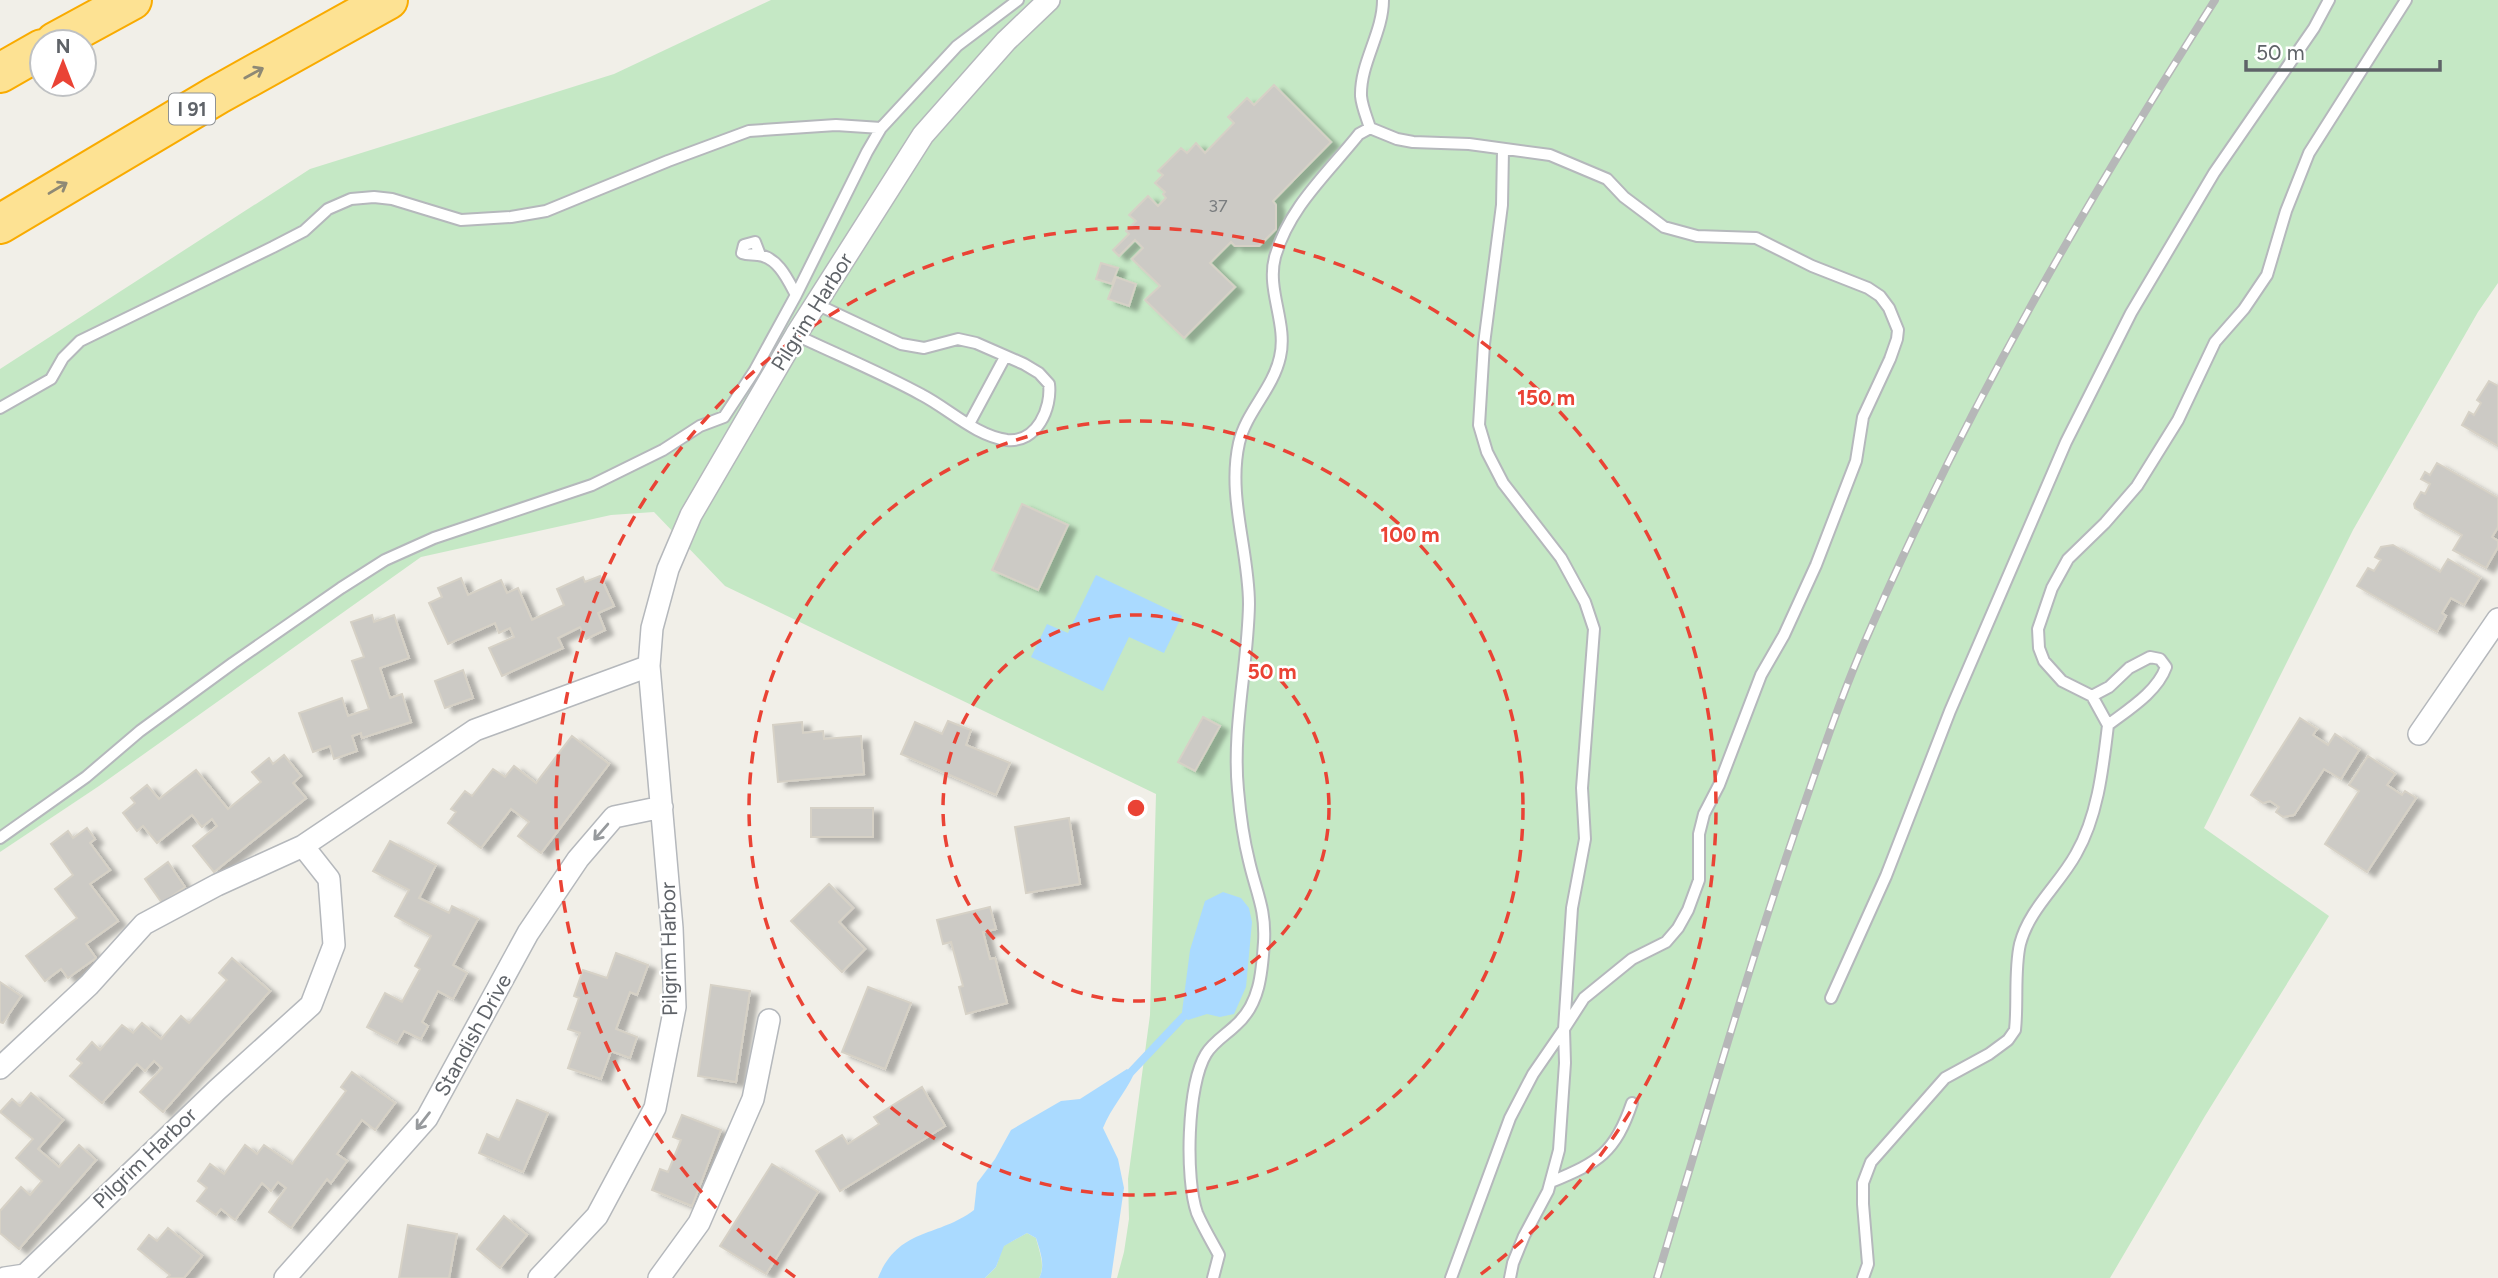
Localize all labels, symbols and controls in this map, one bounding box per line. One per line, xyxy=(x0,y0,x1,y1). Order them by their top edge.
north arrow xyxy=(28,28,98,98)
scale bar xyxy=(2246,28,2440,72)
text: N xyxy=(56,35,70,58)
text: 50 m xyxy=(2256,40,2305,65)
one-way arrow xyxy=(244,66,264,80)
road number: I 91 xyxy=(169,94,215,124)
one-way arrow xyxy=(48,181,68,195)
house number: 37 xyxy=(1208,195,1228,217)
street label: Pilgrim Harbor xyxy=(765,248,858,375)
text: 150 m xyxy=(1517,385,1575,410)
text: 100 m xyxy=(1380,522,1440,547)
text: 50 m xyxy=(1247,659,1297,684)
centre of rings xyxy=(1124,796,1148,820)
one-way arrow xyxy=(593,823,609,841)
street label: Pilgrim Harbor xyxy=(655,882,682,1016)
street label: Standish Drive xyxy=(429,969,516,1100)
street label: Pilgrim Harbor xyxy=(88,1102,202,1213)
one-way arrow xyxy=(416,1111,431,1130)

